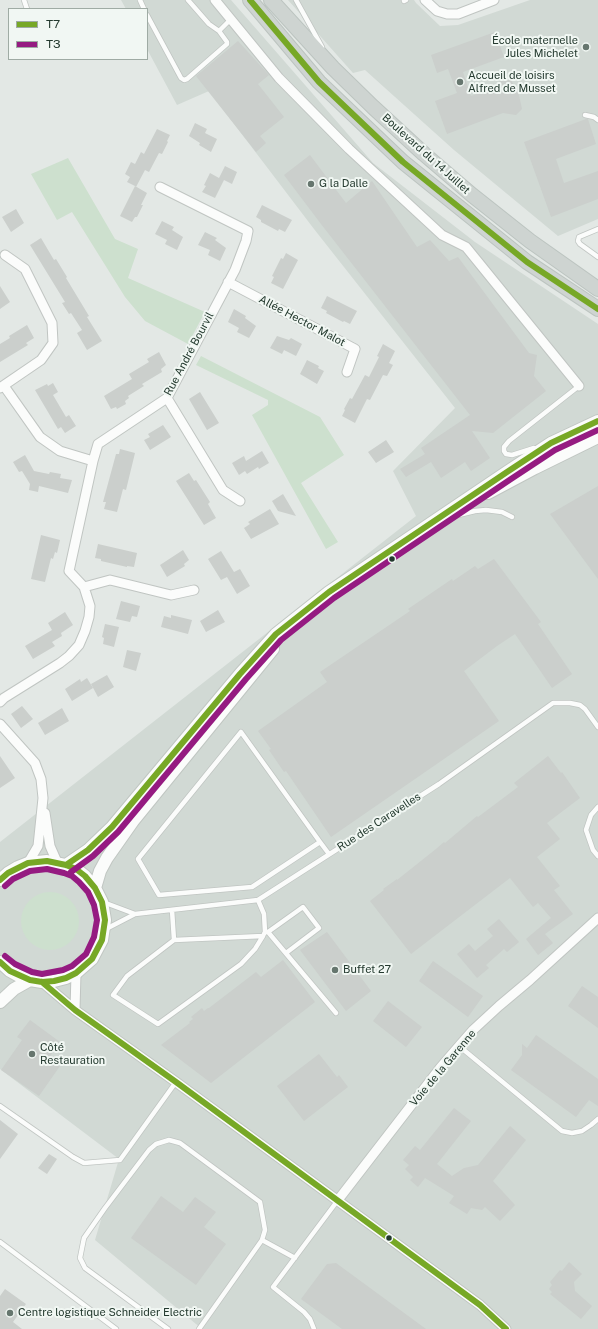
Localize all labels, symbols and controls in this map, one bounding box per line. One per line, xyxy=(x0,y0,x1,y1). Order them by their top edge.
legend xyxy=(8,8,148,60)
text: T7 xyxy=(46,17,60,31)
place label: École maternelle Jules Michelet xyxy=(492,34,578,60)
text: T3 xyxy=(46,37,61,51)
marker: École maternelle Jules Michelet xyxy=(581,42,591,52)
place label: Accueil de loisirs Alfred de Musset xyxy=(468,69,556,95)
marker: Accueil de loisirs Alfred de Musset xyxy=(455,77,465,87)
street label: Boulevard du 14 Juillet xyxy=(379,111,473,197)
place label: G la Dalle xyxy=(319,177,368,191)
marker: G la Dalle xyxy=(306,179,316,189)
street label: Allée Hector Malot xyxy=(257,293,347,349)
street label: Rue André Bourvil xyxy=(161,310,217,398)
unlabelled marker xyxy=(387,554,397,564)
street label: Rue des Caravelles xyxy=(335,790,423,854)
place label: Buffet 27 xyxy=(343,963,391,977)
marker: Buffet 27 xyxy=(330,965,340,975)
street label: Voie de la Garenne xyxy=(407,1027,479,1109)
place label: Côté Restauration xyxy=(40,1041,105,1067)
marker: Côté Restauration xyxy=(27,1049,37,1059)
unlabelled marker xyxy=(384,1233,394,1243)
place label: Centre logistique Schneider Electric xyxy=(18,1306,202,1320)
marker: Centre logistique Schneider Electric xyxy=(5,1308,15,1318)

